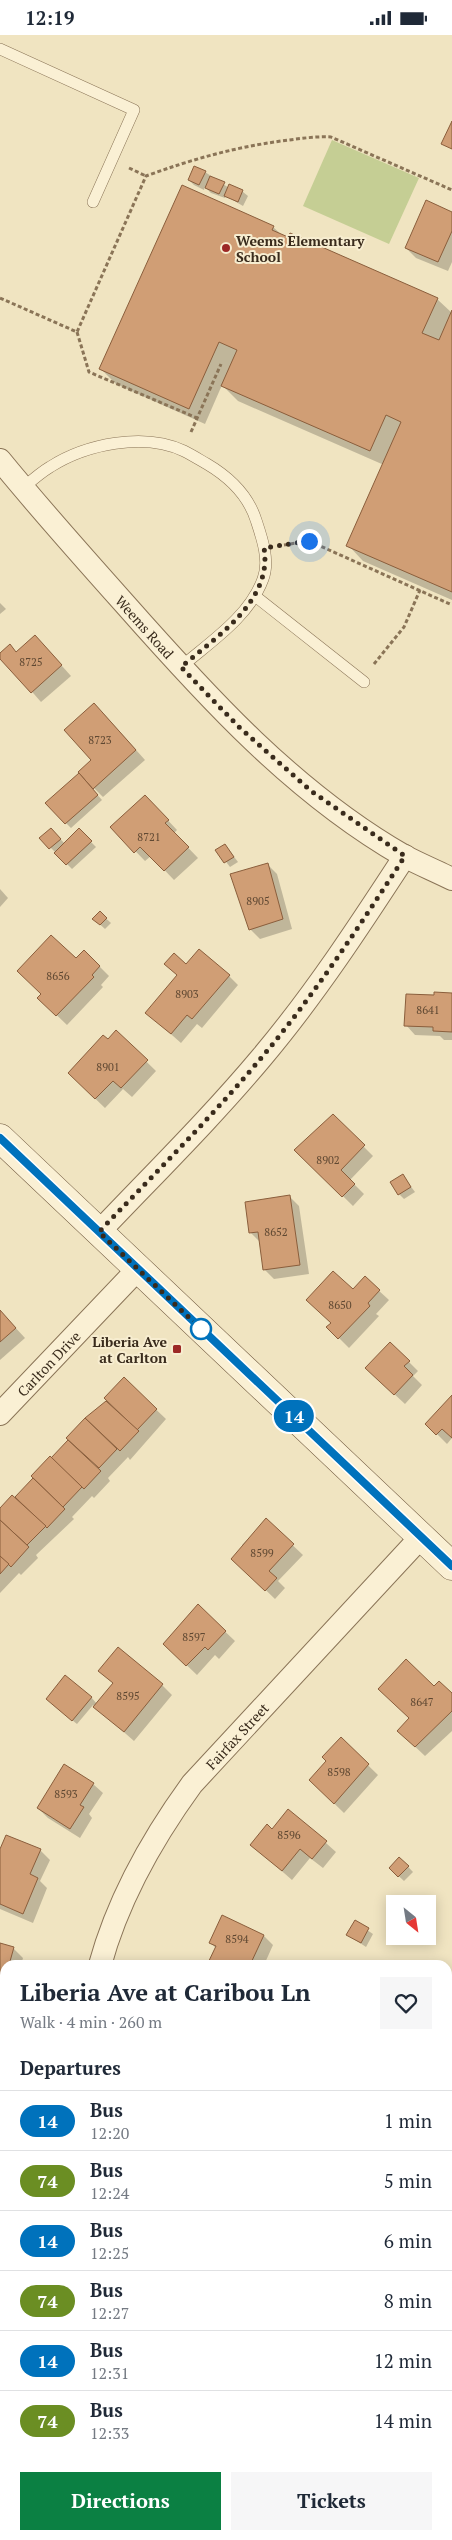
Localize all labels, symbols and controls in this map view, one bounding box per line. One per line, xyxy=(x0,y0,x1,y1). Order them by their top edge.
text: 12:19 xyxy=(25,5,74,30)
place label: Weems Elementary School xyxy=(236,231,365,266)
marker: Weems Elementary School xyxy=(220,242,232,254)
your location xyxy=(297,529,322,554)
street label: Weems Road xyxy=(112,591,179,663)
house number: 8725 xyxy=(19,655,43,669)
house number: 8723 xyxy=(88,733,112,747)
house number: 8721 xyxy=(137,830,161,844)
house number: 8905 xyxy=(246,894,270,908)
house number: 8656 xyxy=(46,969,70,983)
house number: 8903 xyxy=(175,987,199,1001)
house number: 8641 xyxy=(416,1003,440,1017)
house number: 8901 xyxy=(96,1060,120,1074)
house number: 8902 xyxy=(316,1153,340,1167)
house number: 8652 xyxy=(264,1225,288,1239)
house number: 8650 xyxy=(328,1298,352,1312)
unlabelled marker xyxy=(190,1318,212,1340)
street label: Carlton Drive xyxy=(12,1326,84,1400)
place label: Liberia Ave at Carlton xyxy=(92,1332,167,1367)
marker: Liberia Ave at Carlton xyxy=(171,1343,183,1355)
line badge: 14 xyxy=(272,1400,316,1432)
text: 14 xyxy=(284,1404,304,1428)
house number: 8599 xyxy=(250,1546,274,1560)
house number: 8597 xyxy=(182,1630,206,1644)
house number: 8595 xyxy=(116,1689,140,1703)
house number: 8647 xyxy=(410,1695,434,1709)
street label: Fairfax Street xyxy=(201,1698,273,1773)
house number: 8598 xyxy=(327,1765,351,1779)
house number: 8593 xyxy=(54,1787,78,1801)
house number: 8596 xyxy=(277,1828,301,1842)
north arrow xyxy=(386,1895,436,1945)
map controls xyxy=(386,1895,436,1945)
house number: 8594 xyxy=(225,1932,249,1946)
text: Liberia Ave at Caribou Ln xyxy=(20,1976,310,2008)
button: heart xyxy=(380,1977,432,2029)
text: Walk · 4 min · 260 m xyxy=(20,2011,162,2033)
text: Departures xyxy=(20,2055,121,2080)
text: Bus xyxy=(90,2097,123,2122)
text: 1 min xyxy=(384,2108,432,2133)
text: 14 xyxy=(37,2109,58,2133)
text: 12:20 xyxy=(90,2122,129,2144)
text: Bus xyxy=(90,2157,123,2182)
text: 5 min xyxy=(384,2168,432,2193)
text: 74 xyxy=(37,2169,58,2193)
text: 12:24 xyxy=(90,2182,129,2204)
text: Bus xyxy=(90,2217,123,2242)
text: 6 min xyxy=(384,2228,432,2253)
text: 14 xyxy=(37,2229,58,2253)
text: 12:25 xyxy=(90,2242,129,2264)
text: Bus xyxy=(90,2277,123,2302)
text: 8 min xyxy=(384,2288,432,2313)
text: 74 xyxy=(37,2289,58,2313)
text: 12:27 xyxy=(90,2302,129,2324)
text: Bus xyxy=(90,2337,123,2362)
text: 12 min xyxy=(374,2348,432,2373)
text: 14 xyxy=(37,2349,58,2373)
text: 12:31 xyxy=(90,2362,129,2384)
text: Bus xyxy=(90,2397,123,2422)
text: 14 min xyxy=(374,2408,432,2433)
text: 74 xyxy=(37,2409,58,2433)
text: 12:33 xyxy=(90,2422,129,2444)
button: Directions xyxy=(20,2472,221,2530)
button: Tickets xyxy=(231,2472,432,2530)

